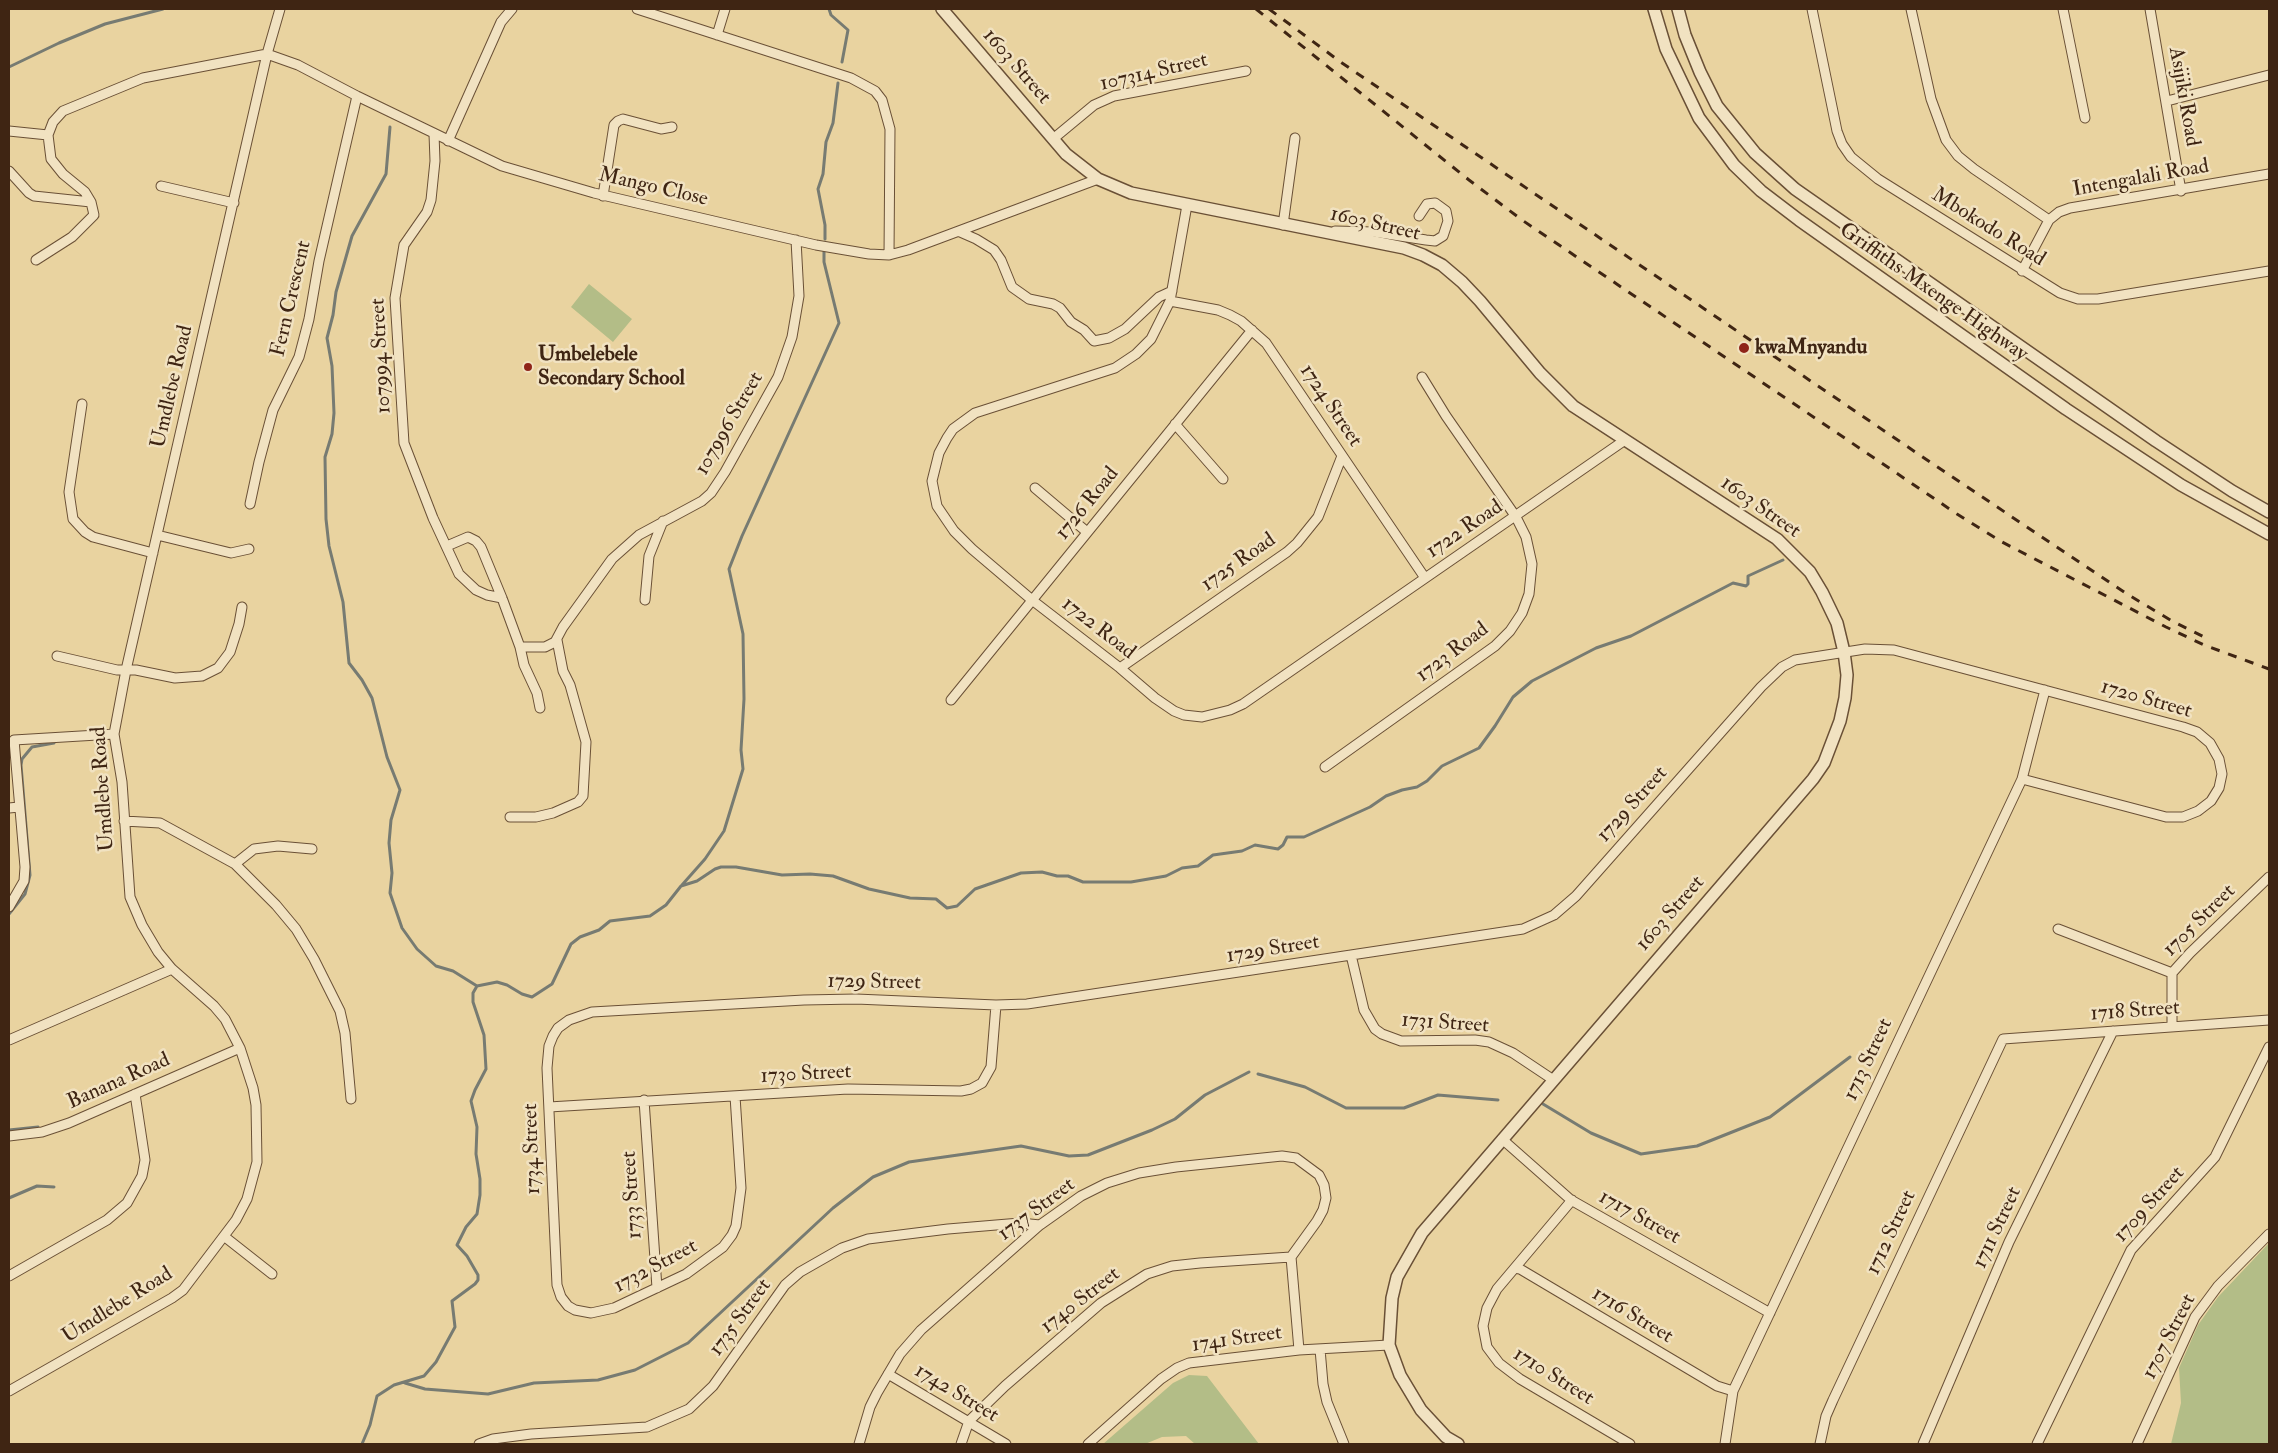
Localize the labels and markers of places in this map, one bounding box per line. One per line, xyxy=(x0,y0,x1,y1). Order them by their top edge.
place label: kwaMnyandu xyxy=(1755,335,1867,361)
marker: kwaMnyandu xyxy=(1737,341,1751,355)
place label: Umbelebele Secondary School xyxy=(538,342,685,392)
marker: Umbelebele Secondary School xyxy=(522,361,534,373)

